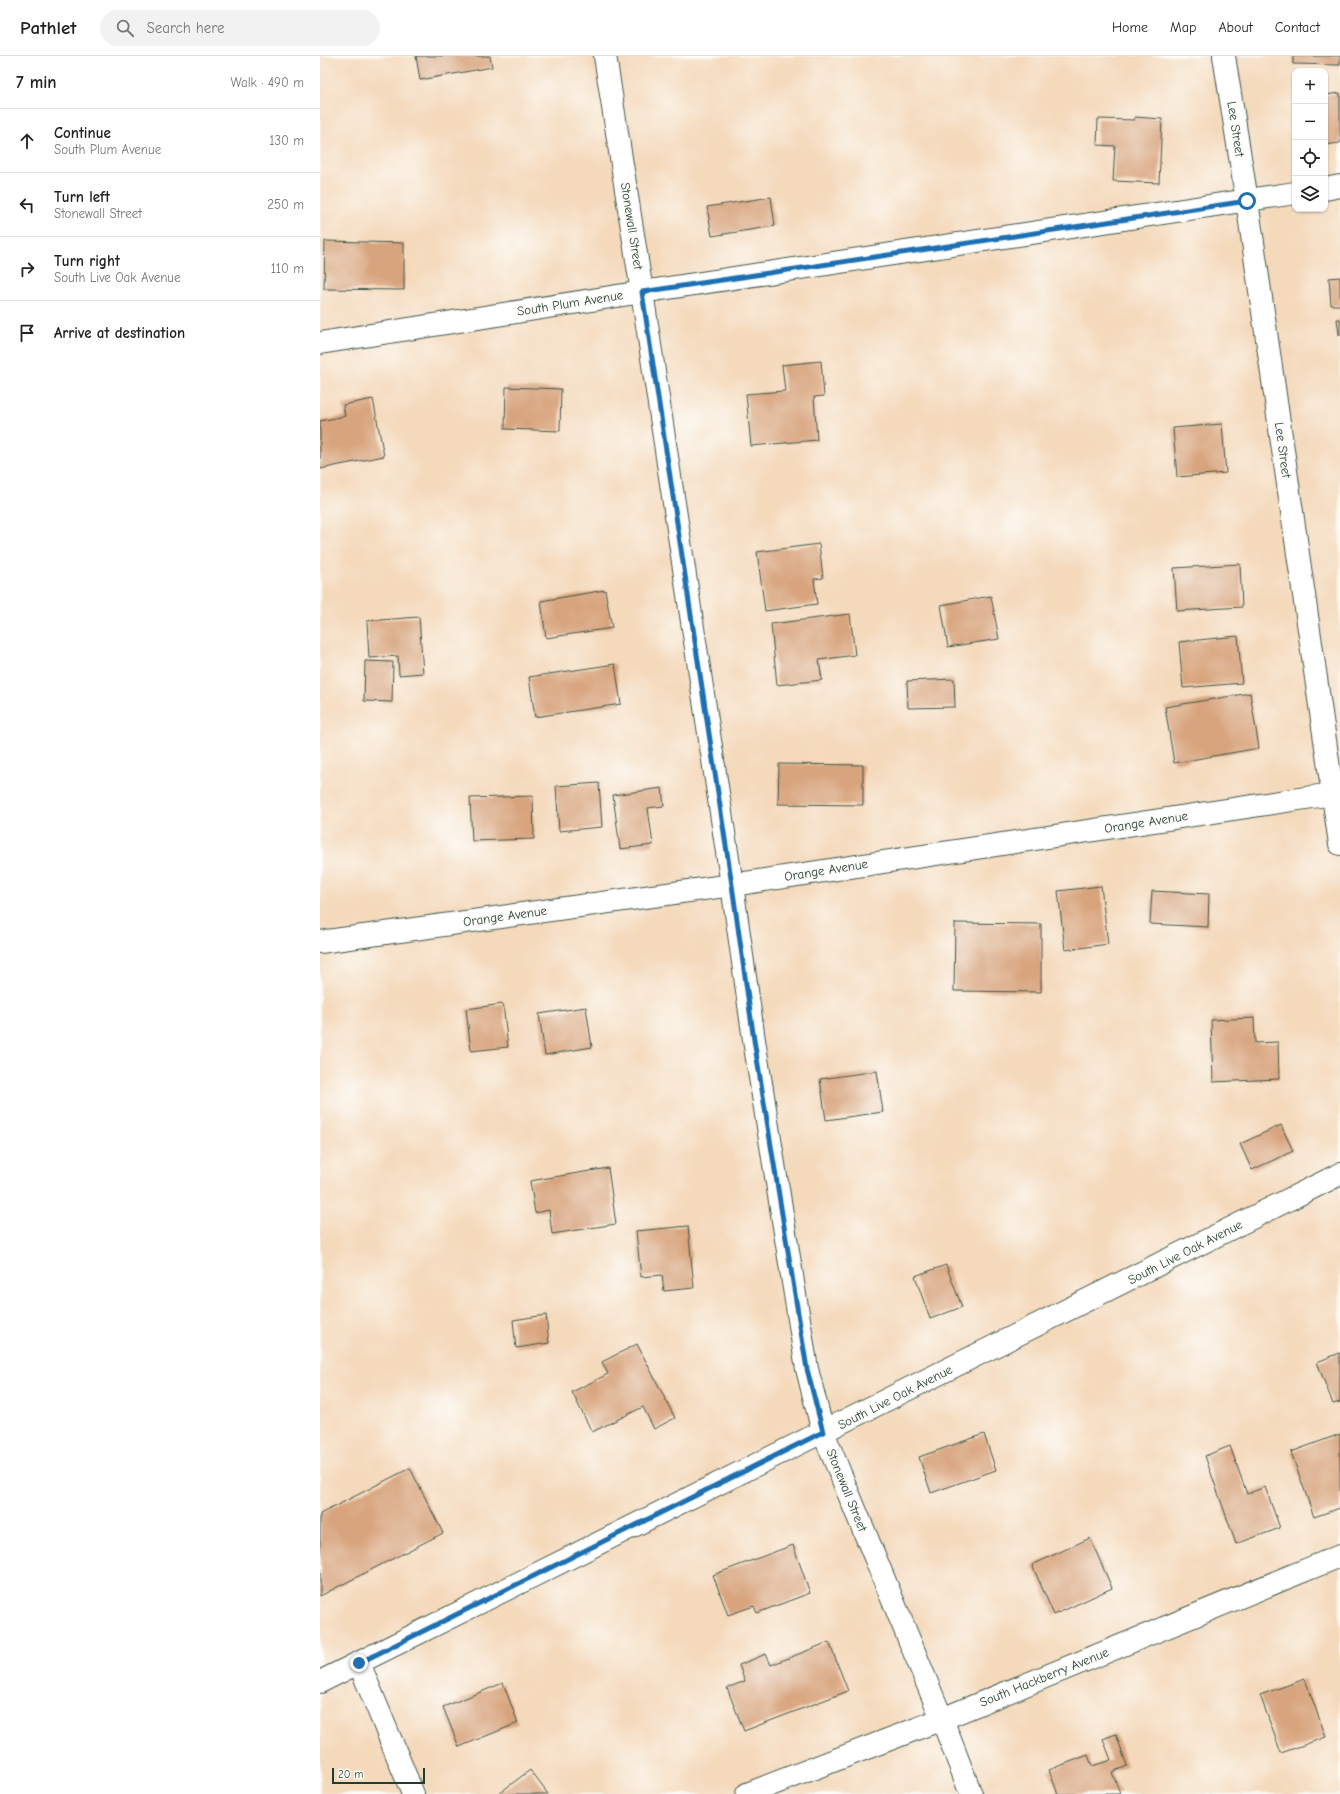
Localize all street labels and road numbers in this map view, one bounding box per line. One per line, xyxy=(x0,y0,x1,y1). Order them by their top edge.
street label: Lee Street xyxy=(1224,100,1248,159)
street label: Stonewall Street xyxy=(618,181,646,272)
street label: South Plum Avenue xyxy=(516,287,625,319)
street label: Lee Street xyxy=(1272,421,1295,480)
street label: Orange Avenue xyxy=(1103,808,1189,836)
street label: Orange Avenue xyxy=(783,856,869,884)
street label: Orange Avenue xyxy=(462,903,548,929)
street label: South Live Oak Avenue xyxy=(1125,1216,1245,1287)
street label: South Live Oak Avenue xyxy=(835,1361,955,1432)
street label: Stonewall Street xyxy=(824,1446,871,1535)
street label: South Hackberry Avenue xyxy=(977,1644,1111,1710)

